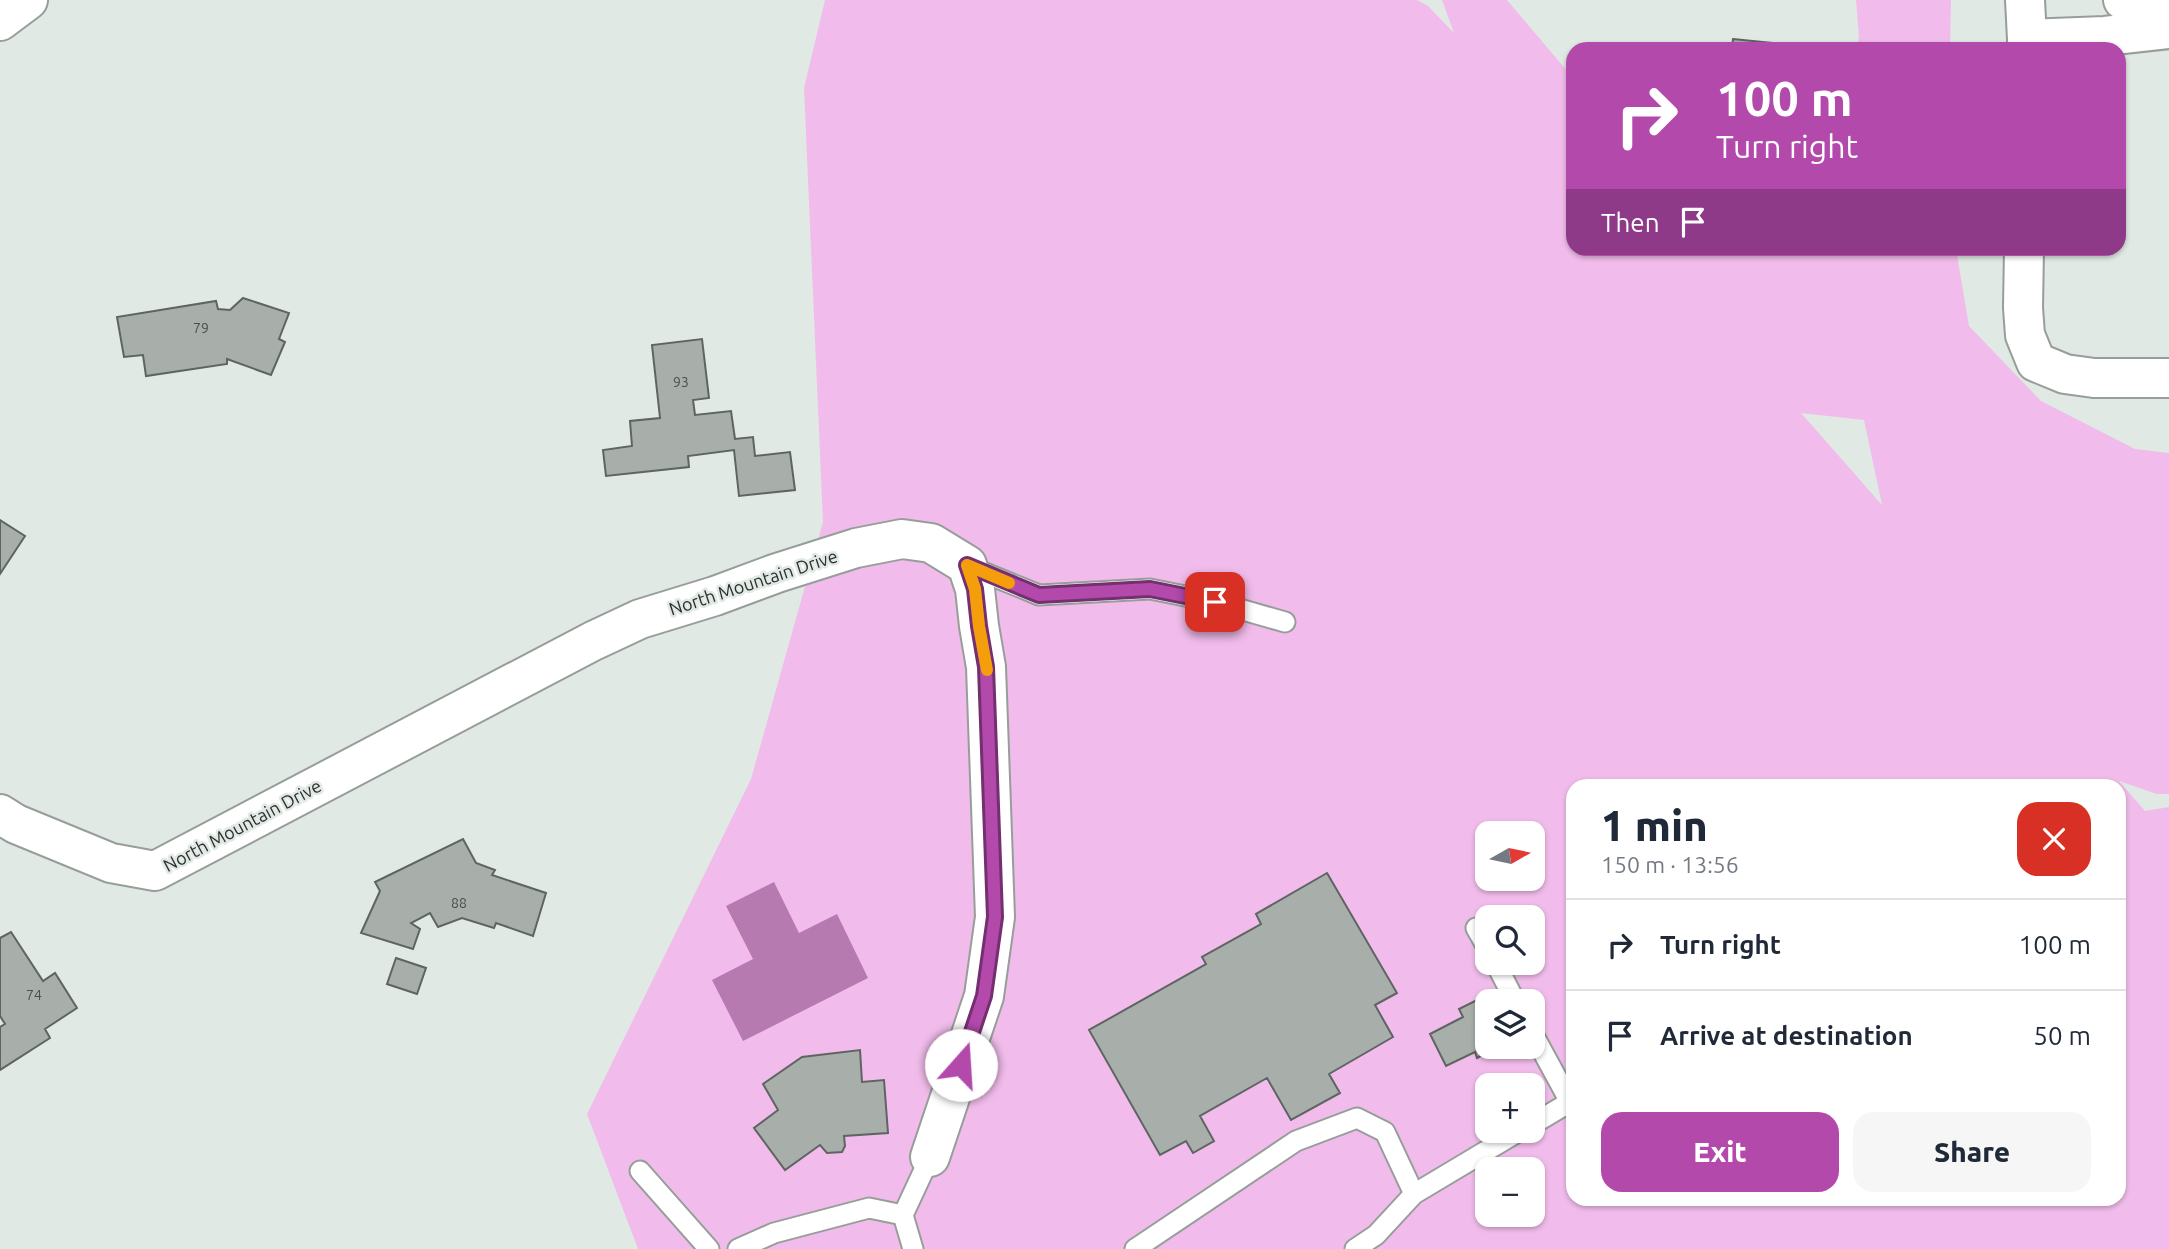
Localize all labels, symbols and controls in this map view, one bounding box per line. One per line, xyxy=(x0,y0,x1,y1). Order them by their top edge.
icon: right xyxy=(1601,70,1692,161)
text: 100 m xyxy=(1716,70,1853,125)
text: Turn right xyxy=(1716,128,1858,164)
icon: arrive xyxy=(1674,203,1712,241)
text: Then xyxy=(1601,208,1660,237)
house number: 79 xyxy=(193,320,209,336)
house number: 93 xyxy=(673,374,689,390)
street label: North Mountain Drive xyxy=(666,545,840,619)
pin xyxy=(1185,572,1245,632)
icon: arrive xyxy=(1196,583,1234,621)
street label: North Mountain Drive xyxy=(160,775,324,875)
text: 1 min xyxy=(1601,802,1708,849)
button: close xyxy=(2017,802,2091,876)
north arrow xyxy=(1475,821,1545,891)
map controls xyxy=(1475,821,1545,1227)
text: 150 m · 13:56 xyxy=(1601,852,1739,877)
house number: 88 xyxy=(451,895,467,911)
button: search xyxy=(1475,905,1545,975)
icon: right xyxy=(1601,926,1639,964)
text: Turn right xyxy=(1660,930,1781,959)
text: 100 m xyxy=(2019,930,2091,959)
house number: 74 xyxy=(26,987,42,1003)
button: layers xyxy=(1475,989,1545,1059)
icon: arrive xyxy=(1601,1017,1639,1055)
text: Arrive at destination xyxy=(1660,1021,1913,1050)
text: 50 m xyxy=(2033,1021,2091,1050)
position arrow xyxy=(924,1028,998,1102)
button: + xyxy=(1475,1073,1545,1143)
button: Exit xyxy=(1601,1112,1839,1192)
button: Share xyxy=(1853,1112,2091,1192)
button: − xyxy=(1475,1157,1545,1227)

